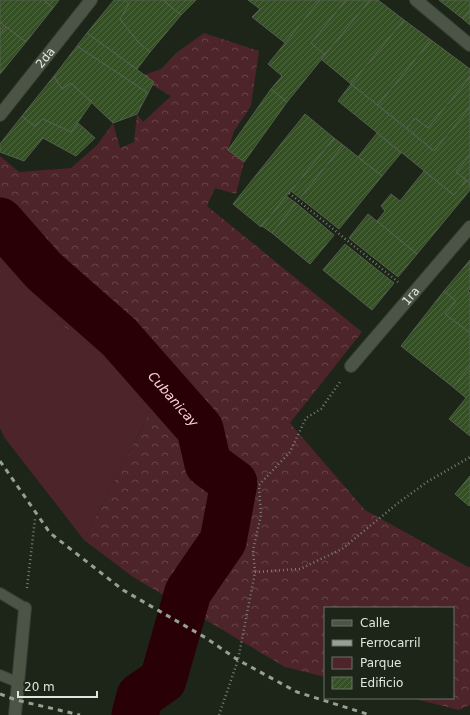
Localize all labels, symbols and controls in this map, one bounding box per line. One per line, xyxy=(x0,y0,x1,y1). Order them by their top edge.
street label: 2da xyxy=(33,45,58,71)
street label: 1ra xyxy=(399,284,423,308)
water label: Cubanicay xyxy=(145,369,202,430)
legend xyxy=(324,607,454,699)
text: Calle xyxy=(360,616,390,630)
text: Ferrocarril xyxy=(360,636,421,650)
text: Parque xyxy=(360,656,401,670)
scale bar xyxy=(18,673,97,699)
text: Edificio xyxy=(360,676,403,690)
text: 20 m xyxy=(24,680,55,694)

